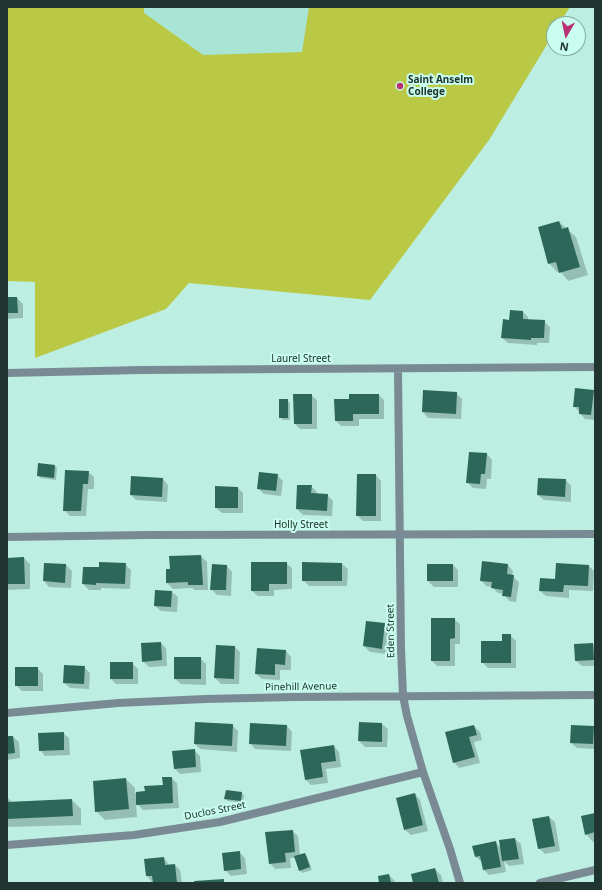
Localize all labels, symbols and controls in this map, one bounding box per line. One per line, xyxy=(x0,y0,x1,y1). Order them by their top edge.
north arrow xyxy=(546,16,586,56)
text: N xyxy=(559,39,570,55)
place label: Saint Anselm College xyxy=(408,74,473,98)
marker: Saint Anselm College xyxy=(395,81,405,91)
street label: Laurel Street xyxy=(271,353,331,365)
street label: Holly Street xyxy=(274,519,328,531)
street label: Eden Street xyxy=(385,604,397,658)
street label: Pinehill Avenue xyxy=(265,680,337,694)
street label: Duclos Street xyxy=(183,799,247,823)

